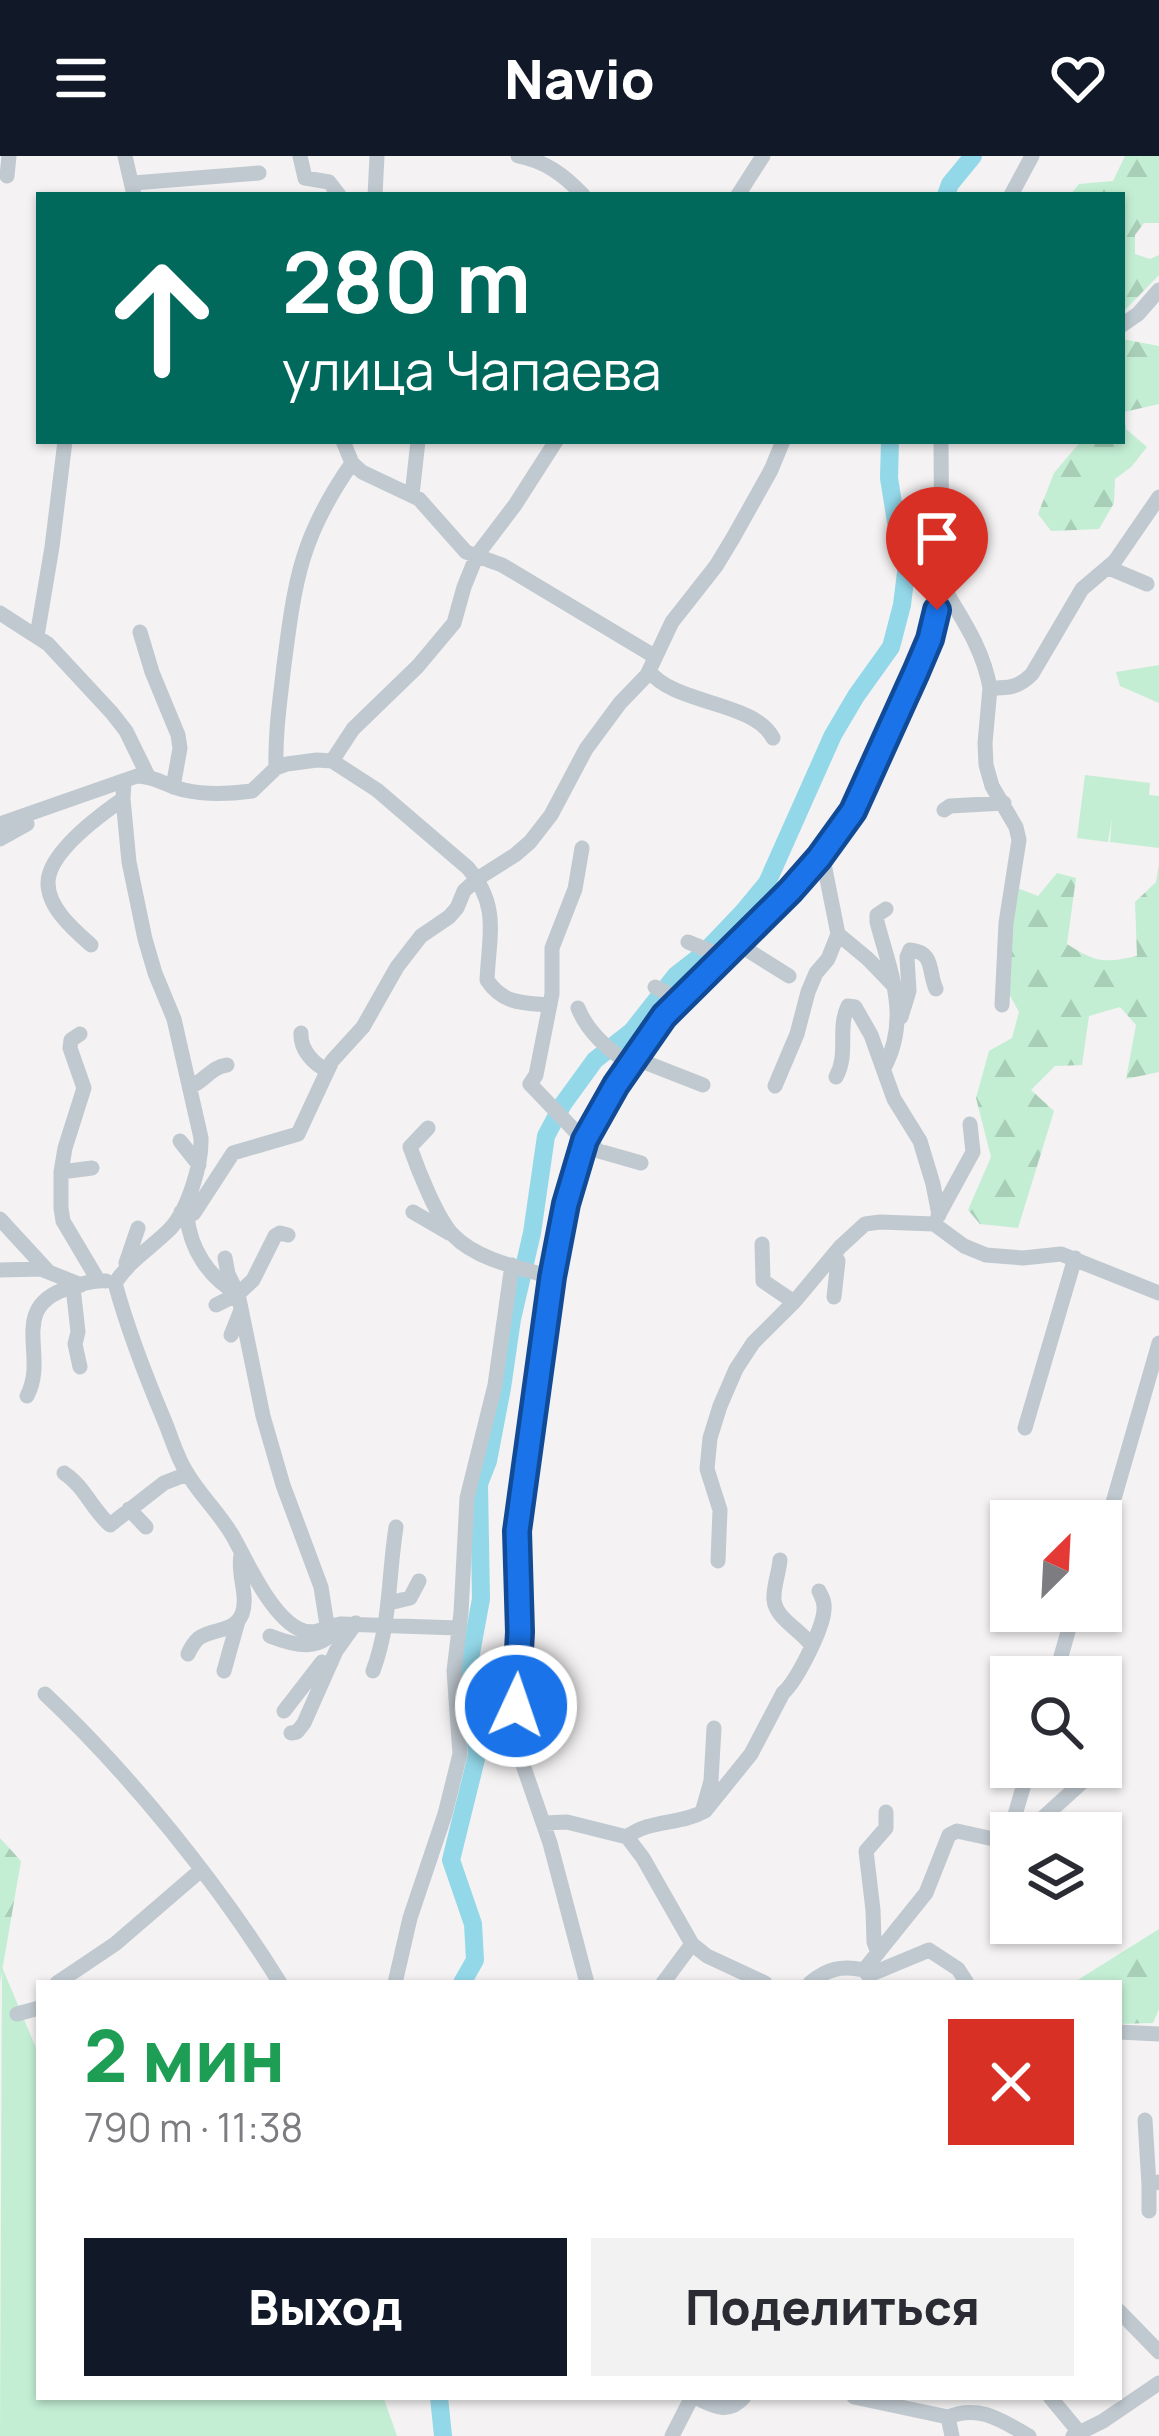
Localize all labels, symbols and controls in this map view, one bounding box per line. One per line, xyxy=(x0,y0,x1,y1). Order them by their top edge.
text: Navio xyxy=(504,41,655,115)
icon: menu xyxy=(48,45,114,111)
icon: heart xyxy=(1045,45,1111,111)
text: 280 m xyxy=(282,223,531,338)
icon: ahead xyxy=(84,240,240,396)
text: улица Чапаева xyxy=(282,332,661,406)
pin xyxy=(886,487,988,610)
icon: arrive xyxy=(904,505,970,571)
north arrow xyxy=(990,1500,1122,1632)
map controls xyxy=(990,1500,1122,1944)
position arrow xyxy=(453,1643,579,1769)
button: search xyxy=(990,1656,1122,1788)
button: layers xyxy=(990,1812,1122,1944)
text: 2 мин xyxy=(84,2005,285,2104)
button: close xyxy=(948,2019,1074,2145)
text: 790 m · 11:38 xyxy=(84,2100,303,2154)
button: Выход xyxy=(84,2238,567,2376)
button: Поделиться xyxy=(591,2238,1074,2376)

